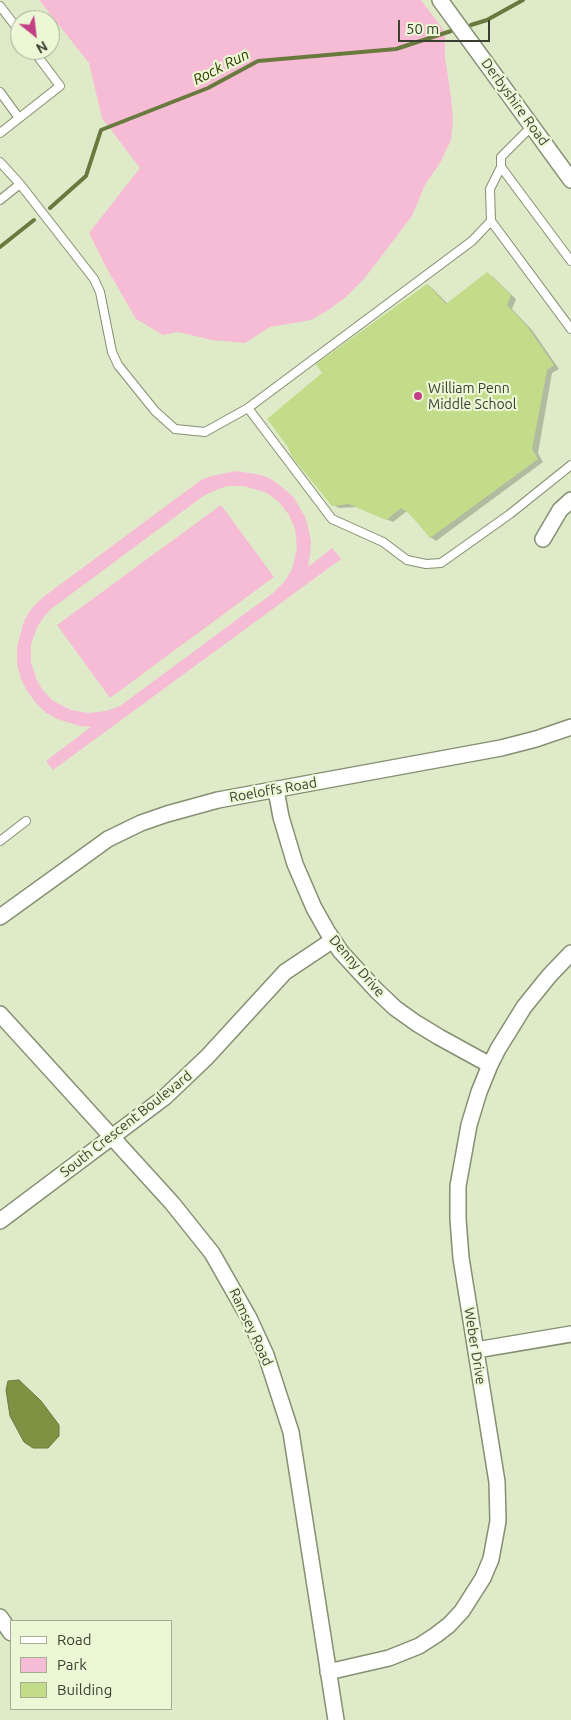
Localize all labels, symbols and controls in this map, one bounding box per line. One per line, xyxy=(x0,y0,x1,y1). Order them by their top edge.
north arrow xyxy=(10,10,60,60)
scale bar xyxy=(401,10,494,42)
text: 50 m xyxy=(406,20,439,37)
text: N xyxy=(33,38,50,57)
water label: Rock Run xyxy=(190,45,252,89)
street label: Derbyshire Road xyxy=(478,55,552,149)
place label: William Penn Middle School xyxy=(428,380,516,412)
marker: William Penn Middle School xyxy=(412,390,424,402)
street label: Roeloffs Road xyxy=(228,774,318,806)
street label: Denny Drive xyxy=(326,932,388,1000)
street label: South Crescent Boulevard xyxy=(57,1067,195,1181)
street label: Ramsey Road xyxy=(226,1285,276,1369)
street label: Weber Drive xyxy=(461,1306,489,1386)
legend xyxy=(10,1620,172,1710)
text: Road xyxy=(57,1631,92,1648)
text: Park xyxy=(57,1656,87,1673)
text: Building xyxy=(57,1681,112,1698)

